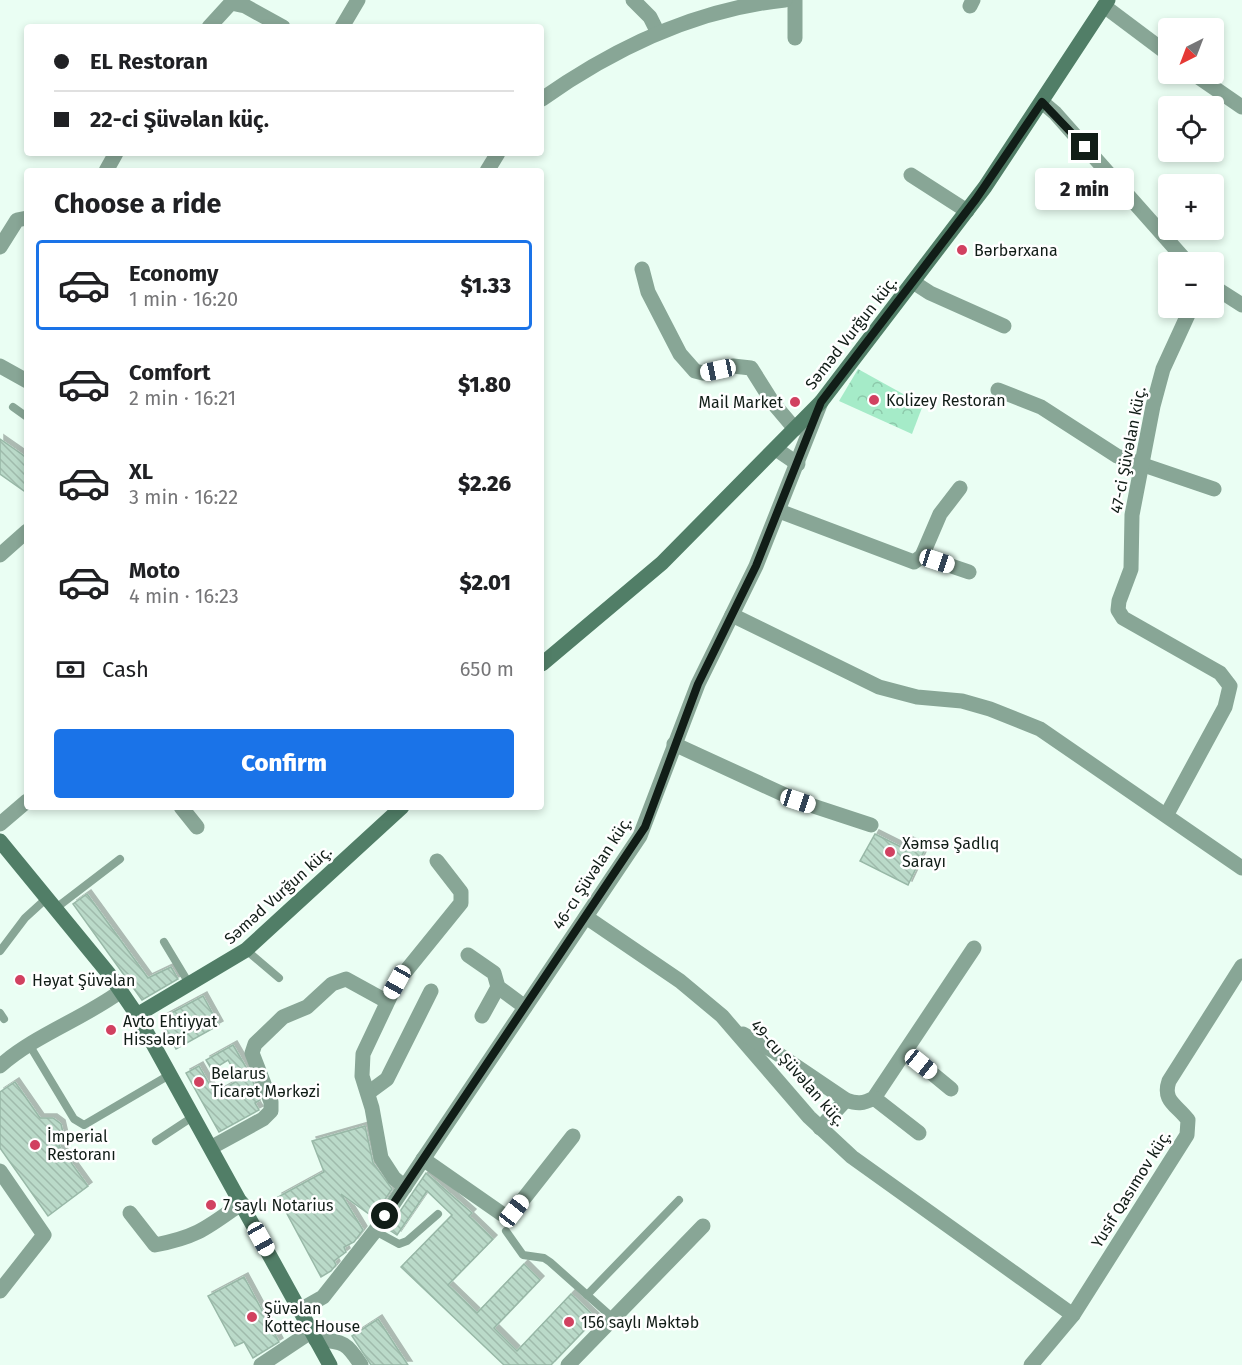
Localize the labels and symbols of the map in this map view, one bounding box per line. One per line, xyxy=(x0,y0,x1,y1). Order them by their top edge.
north arrow xyxy=(1158,18,1224,84)
route end xyxy=(1071,133,1098,160)
callout: 2 min xyxy=(1036,168,1134,210)
place label: Bərbərxana xyxy=(974,241,1058,260)
marker: Bərbərxana xyxy=(955,243,969,257)
street label: Səməd Vurğun küç. xyxy=(801,273,902,394)
car xyxy=(699,357,737,383)
street label: 47-ci Şüvəlan küç. xyxy=(1106,385,1151,515)
place label: Kolizey Restoran xyxy=(886,391,1006,410)
place label: Mail Market xyxy=(699,393,783,412)
marker: Kolizey Restoran xyxy=(867,393,881,407)
marker: Mail Market xyxy=(788,395,802,409)
car xyxy=(917,547,957,575)
car xyxy=(778,787,818,815)
street label: 46-cı Şüvəlan küç. xyxy=(548,813,636,933)
place label: Xəmsə Şadlıq Sarayı xyxy=(902,834,999,871)
street label: Səməd Vurğun küç. xyxy=(220,842,336,949)
marker: Xəmsə Şadlıq Sarayı xyxy=(883,845,897,859)
car xyxy=(380,962,414,1002)
place label: Həyat Şüvəlan xyxy=(32,971,135,991)
marker: Həyat Şüvəlan xyxy=(13,973,27,987)
place label: Avto Ehtiyyat Hissələri xyxy=(123,1012,218,1049)
street label: 49-cu Şüvəlan küç. xyxy=(746,1016,849,1131)
marker: Avto Ehtiyyat Hissələri xyxy=(104,1023,118,1037)
car xyxy=(901,1046,941,1082)
place label: Belarus Ticarət Mərkəzi xyxy=(211,1064,320,1101)
marker: Belarus Ticarət Mərkəzi xyxy=(192,1075,206,1089)
place label: İmperial Restoranı xyxy=(47,1126,116,1164)
street label: Yusif Qasımov küç. xyxy=(1087,1127,1176,1252)
marker: İmperial Restoranı xyxy=(28,1138,42,1152)
car xyxy=(496,1191,532,1231)
place label: 7 saylı Notarius xyxy=(223,1196,334,1215)
marker: 7 saylı Notarius xyxy=(204,1198,218,1212)
route start xyxy=(371,1202,398,1229)
car xyxy=(244,1219,278,1259)
place label: Şüvəlan Kottec House xyxy=(264,1299,360,1336)
marker: Şüvəlan Kottec House xyxy=(245,1310,259,1324)
place label: 156 saylı Məktəb xyxy=(581,1313,699,1332)
marker: 156 saylı Məktəb xyxy=(562,1315,576,1329)

